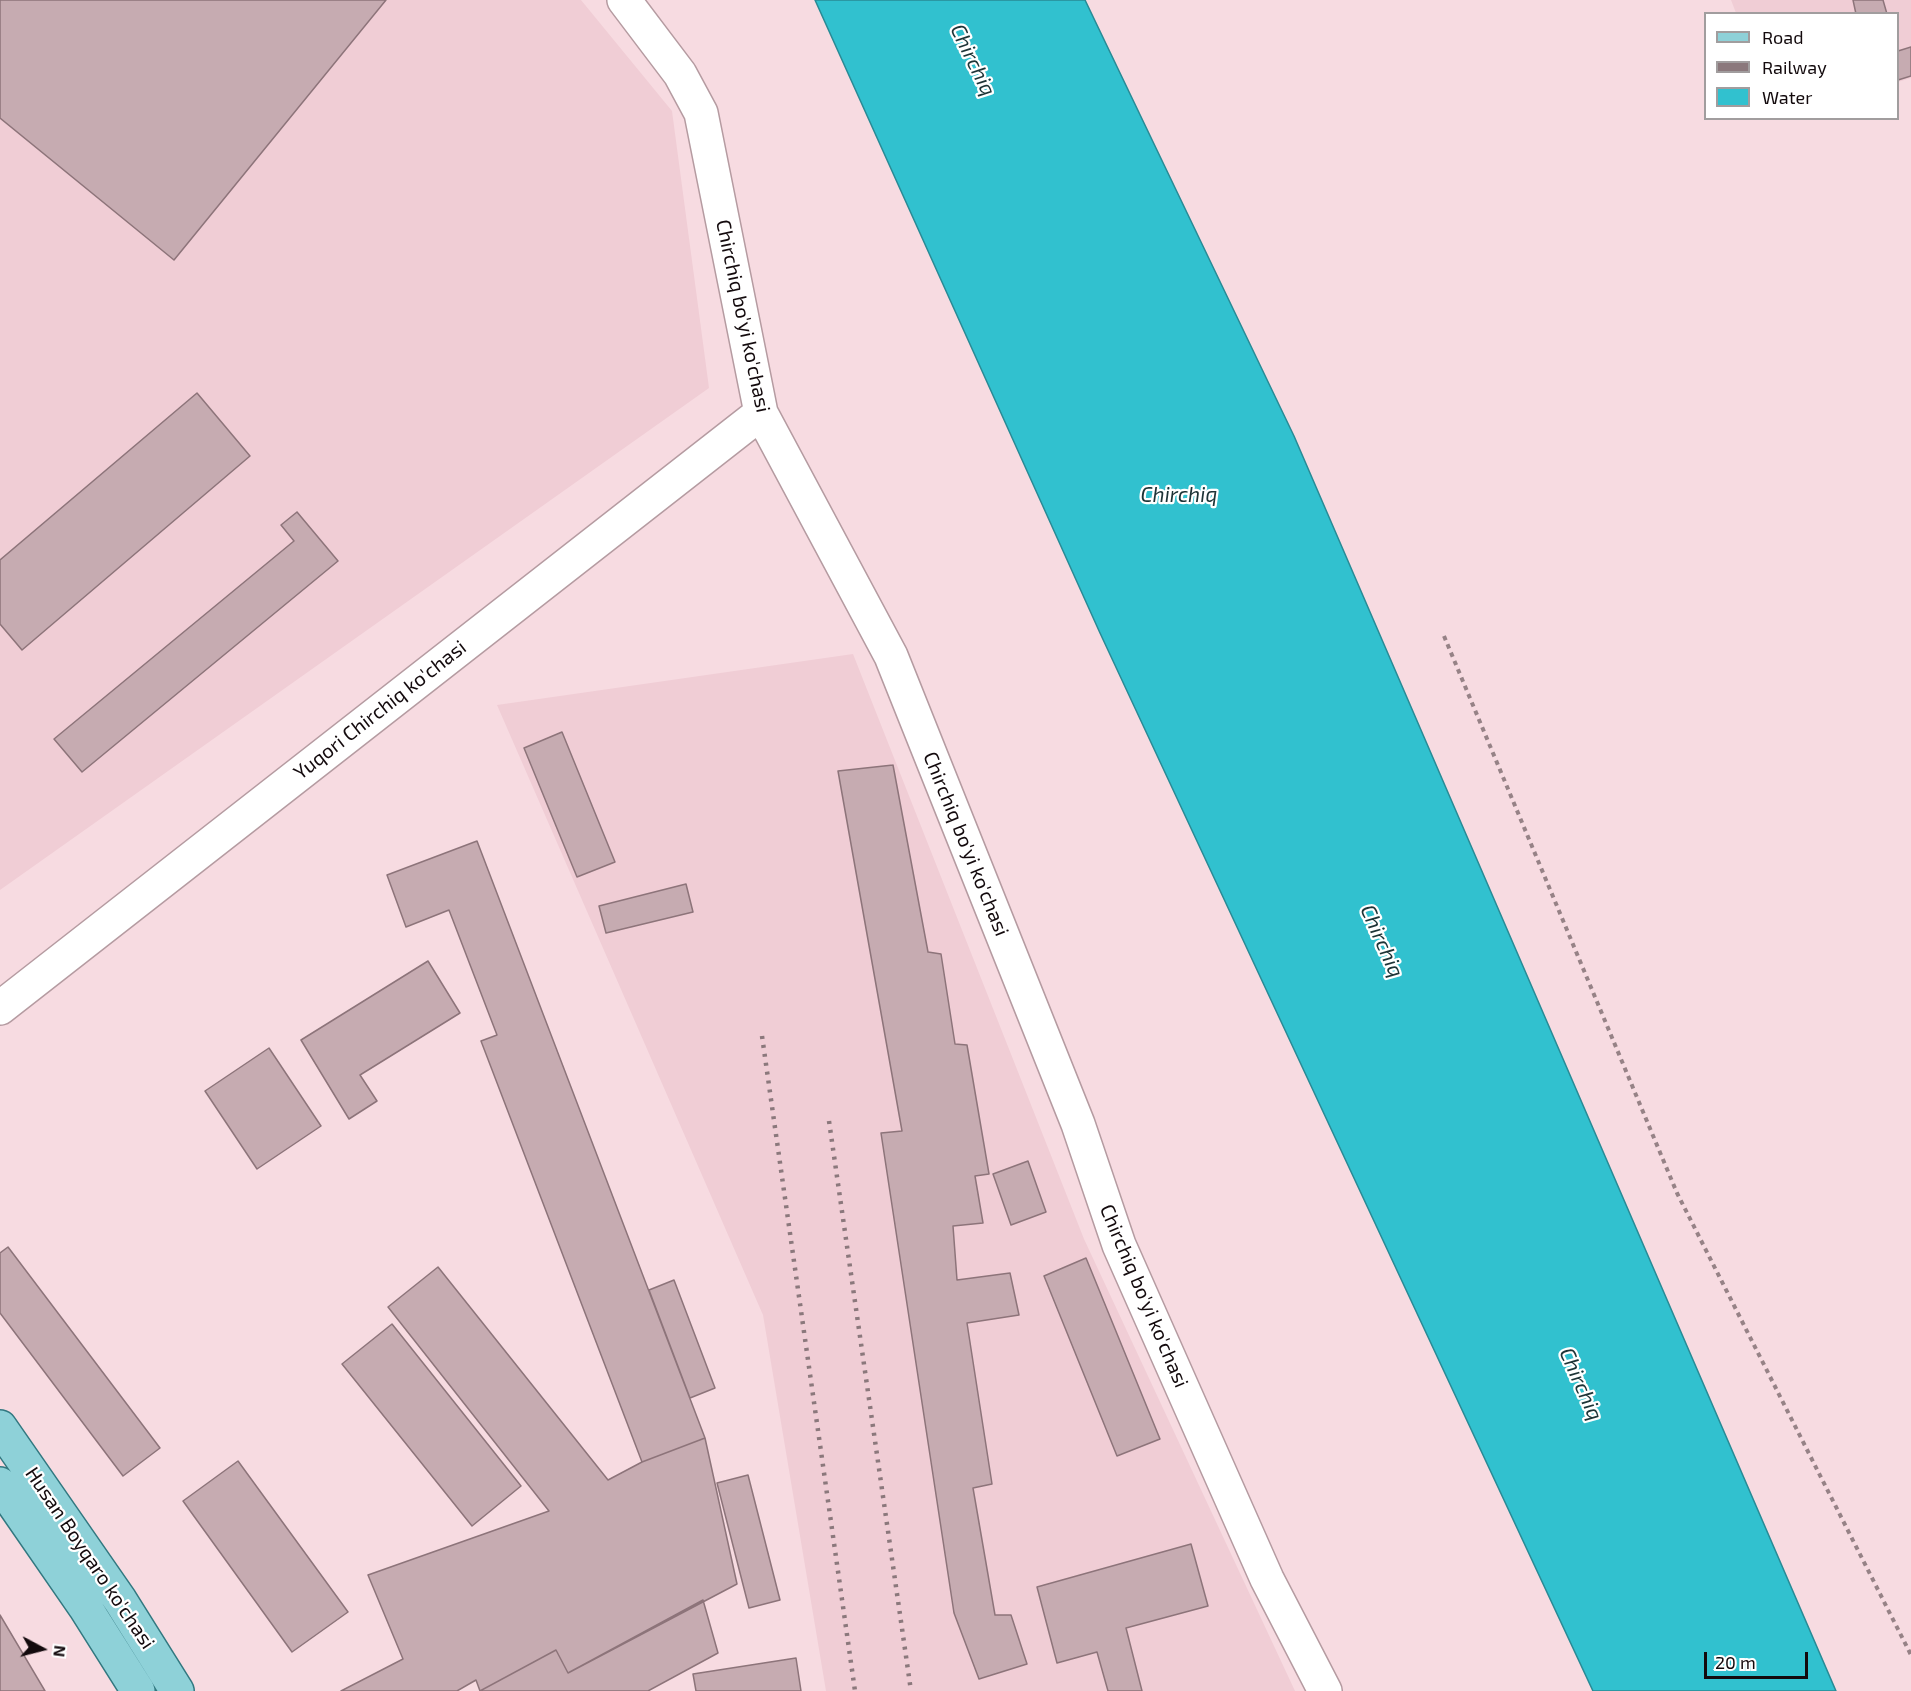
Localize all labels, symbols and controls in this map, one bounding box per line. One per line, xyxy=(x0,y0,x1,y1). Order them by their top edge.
legend xyxy=(1704,12,1899,120)
water label: Chirchiq xyxy=(945,20,1001,100)
text: Road xyxy=(1762,26,1803,48)
text: Railway xyxy=(1762,56,1827,78)
text: Water xyxy=(1762,86,1812,108)
street label: Chirchiq bo'yi ko'chasi xyxy=(711,217,775,415)
water label: Chirchiq xyxy=(1141,482,1217,508)
street label: Yuqori Chirchiq ko'chasi xyxy=(289,635,471,785)
street label: Chirchiq bo'yi ko'chasi xyxy=(918,748,1014,940)
water label: Chirchiq xyxy=(1355,901,1409,981)
street label: Chirchiq bo'yi ko'chasi xyxy=(1095,1201,1193,1391)
water label: Chirchiq xyxy=(1554,1344,1608,1424)
street label: Husan Boyqaro ko'chasi xyxy=(20,1462,160,1654)
north arrow xyxy=(12,1619,72,1679)
scale bar xyxy=(1707,1640,1810,1678)
text: N xyxy=(50,1644,70,1658)
text: 20 m xyxy=(1715,1651,1756,1673)

